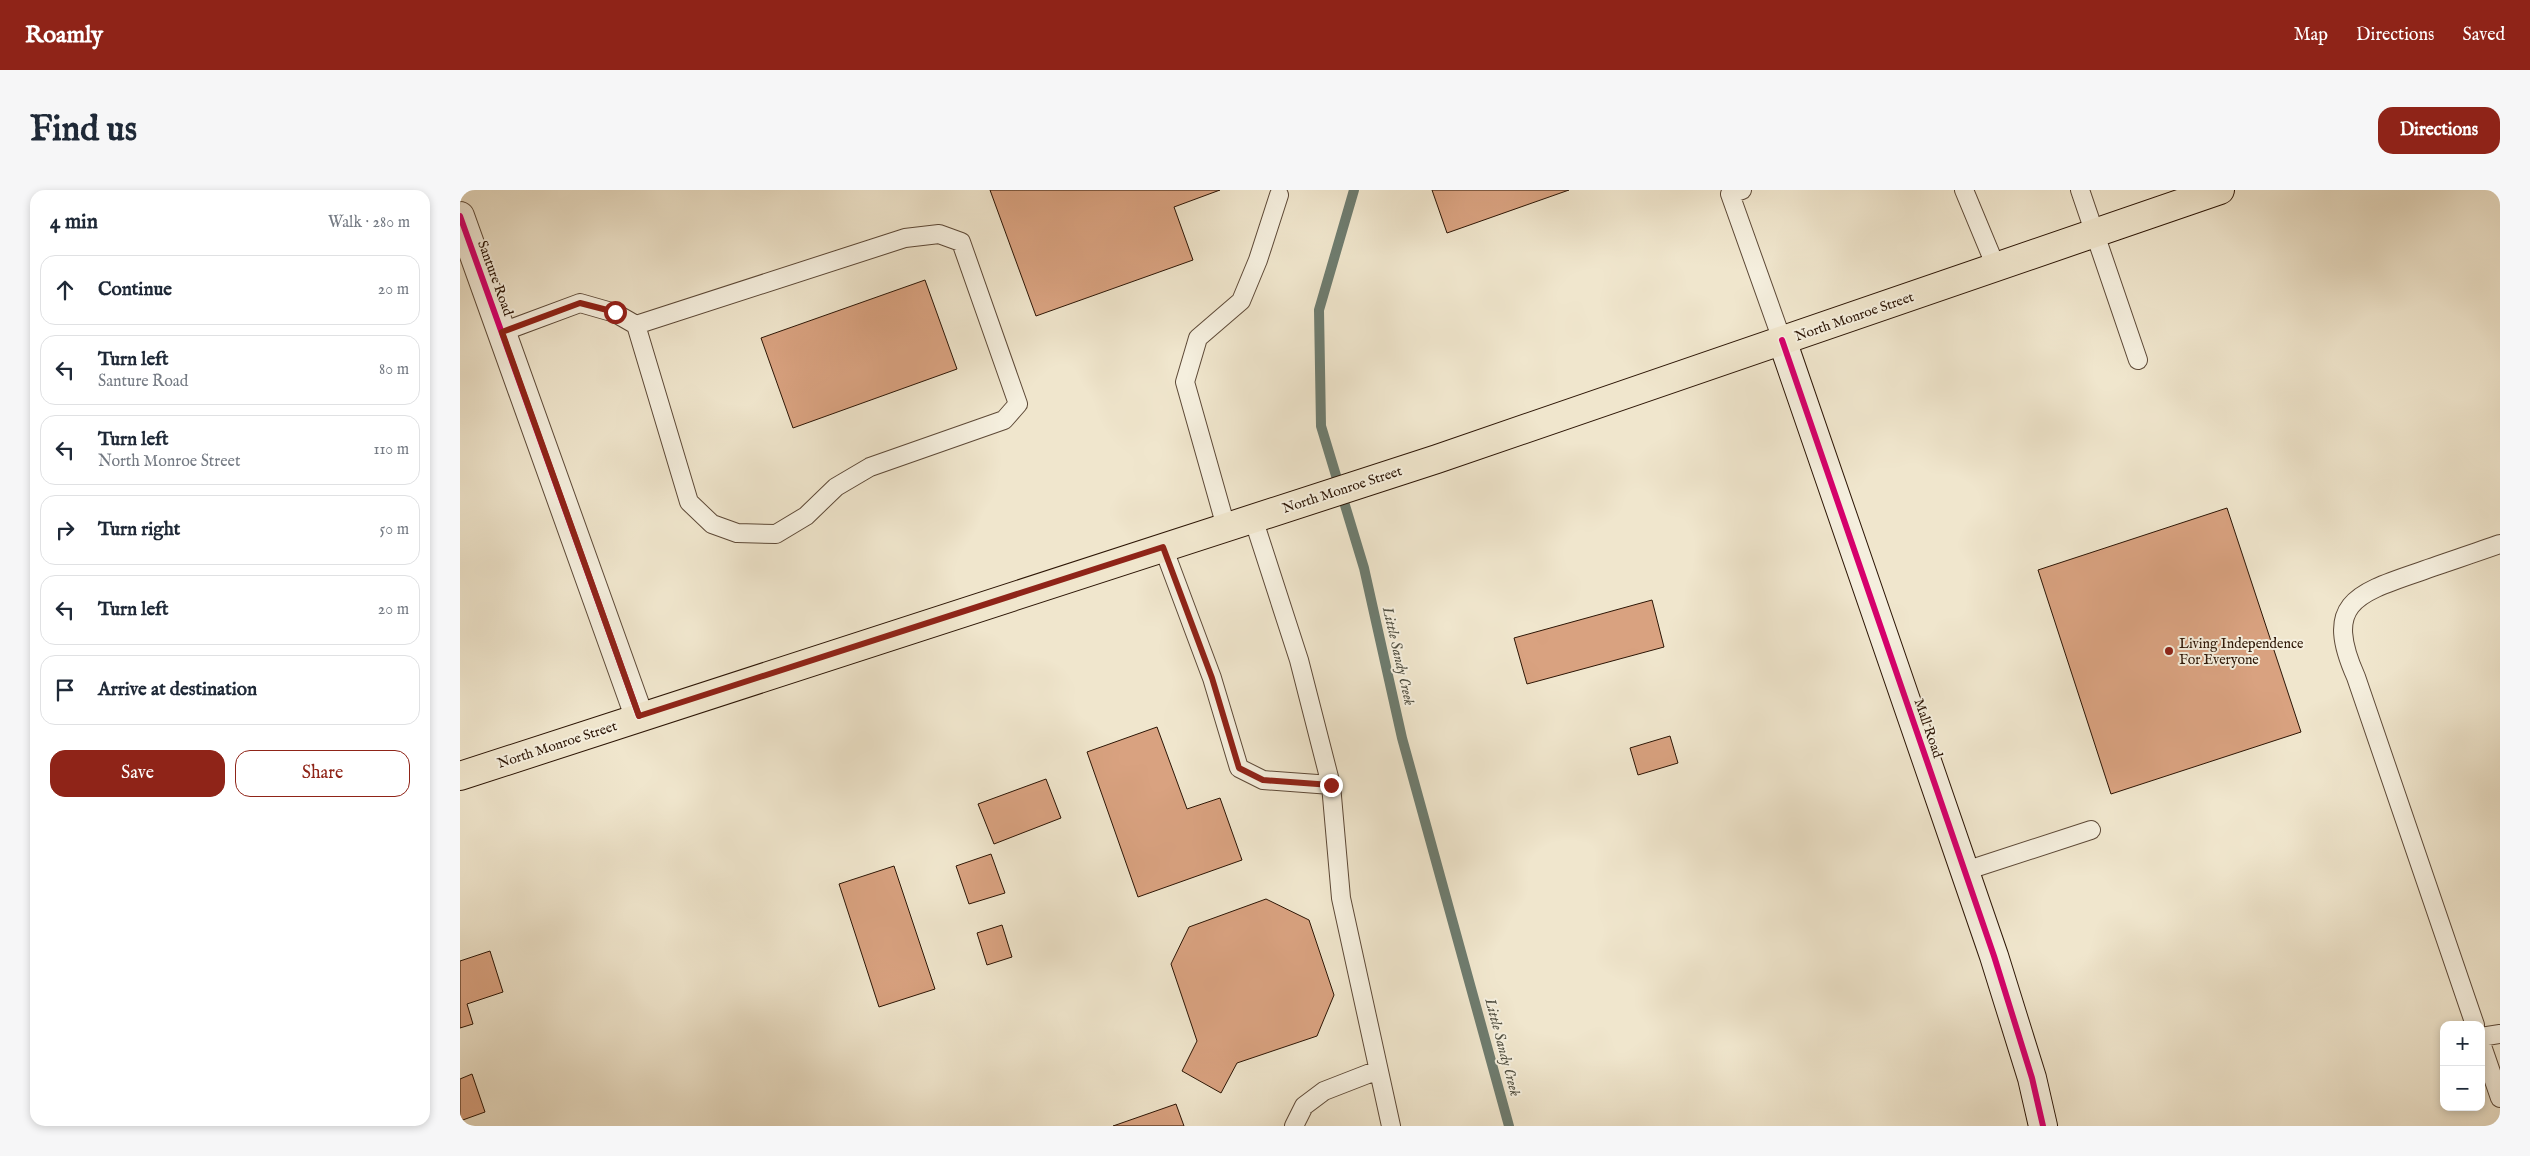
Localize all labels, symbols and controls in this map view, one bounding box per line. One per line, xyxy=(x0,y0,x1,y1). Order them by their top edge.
text: Roamly xyxy=(25,20,103,51)
text: Map xyxy=(2294,24,2328,47)
text: Directions xyxy=(2356,24,2434,47)
text: Saved xyxy=(2462,24,2505,47)
button: Directions xyxy=(2378,107,2500,154)
text: Find us xyxy=(30,108,137,153)
text: 4 min xyxy=(50,209,98,236)
text: Walk · 280 m xyxy=(328,213,410,233)
street label: Santure Road xyxy=(473,238,517,319)
icon: ahead xyxy=(51,276,79,304)
text: Continue xyxy=(98,278,172,302)
text: 20 m xyxy=(378,280,409,300)
street label: North Monroe Street xyxy=(1792,288,1916,346)
route start xyxy=(604,301,627,324)
text: Turn left xyxy=(98,348,169,372)
icon: left xyxy=(51,356,79,384)
text: 80 m xyxy=(379,360,409,380)
text: Santure Road xyxy=(98,372,188,392)
text: Turn left xyxy=(98,428,169,452)
icon: left xyxy=(51,436,79,464)
text: 110 m xyxy=(373,440,409,460)
text: North Monroe Street xyxy=(98,452,240,472)
street label: North Monroe Street xyxy=(1280,462,1405,518)
icon: right xyxy=(51,516,79,544)
text: Turn right xyxy=(98,518,180,542)
text: 50 m xyxy=(380,520,409,540)
icon: left xyxy=(51,596,79,624)
text: Turn left xyxy=(98,598,169,622)
text: 20 m xyxy=(378,600,409,620)
water label: Little Sandy Creek xyxy=(1378,604,1419,707)
place label: Living Independence For Everyone xyxy=(2179,635,2304,669)
marker: Living Independence For Everyone xyxy=(2163,645,2175,657)
icon: arrive xyxy=(51,676,79,704)
text: Arrive at destination xyxy=(98,678,257,702)
street label: Mall Road xyxy=(1910,696,1947,761)
street label: North Monroe Street xyxy=(495,717,620,773)
button: Save xyxy=(50,750,225,797)
button: Share xyxy=(235,750,410,797)
route end xyxy=(1320,774,1343,797)
water label: Little Sandy Creek xyxy=(1480,995,1525,1098)
map controls xyxy=(2440,1021,2485,1111)
button: + xyxy=(2440,1021,2485,1066)
button: − xyxy=(2440,1066,2485,1111)

